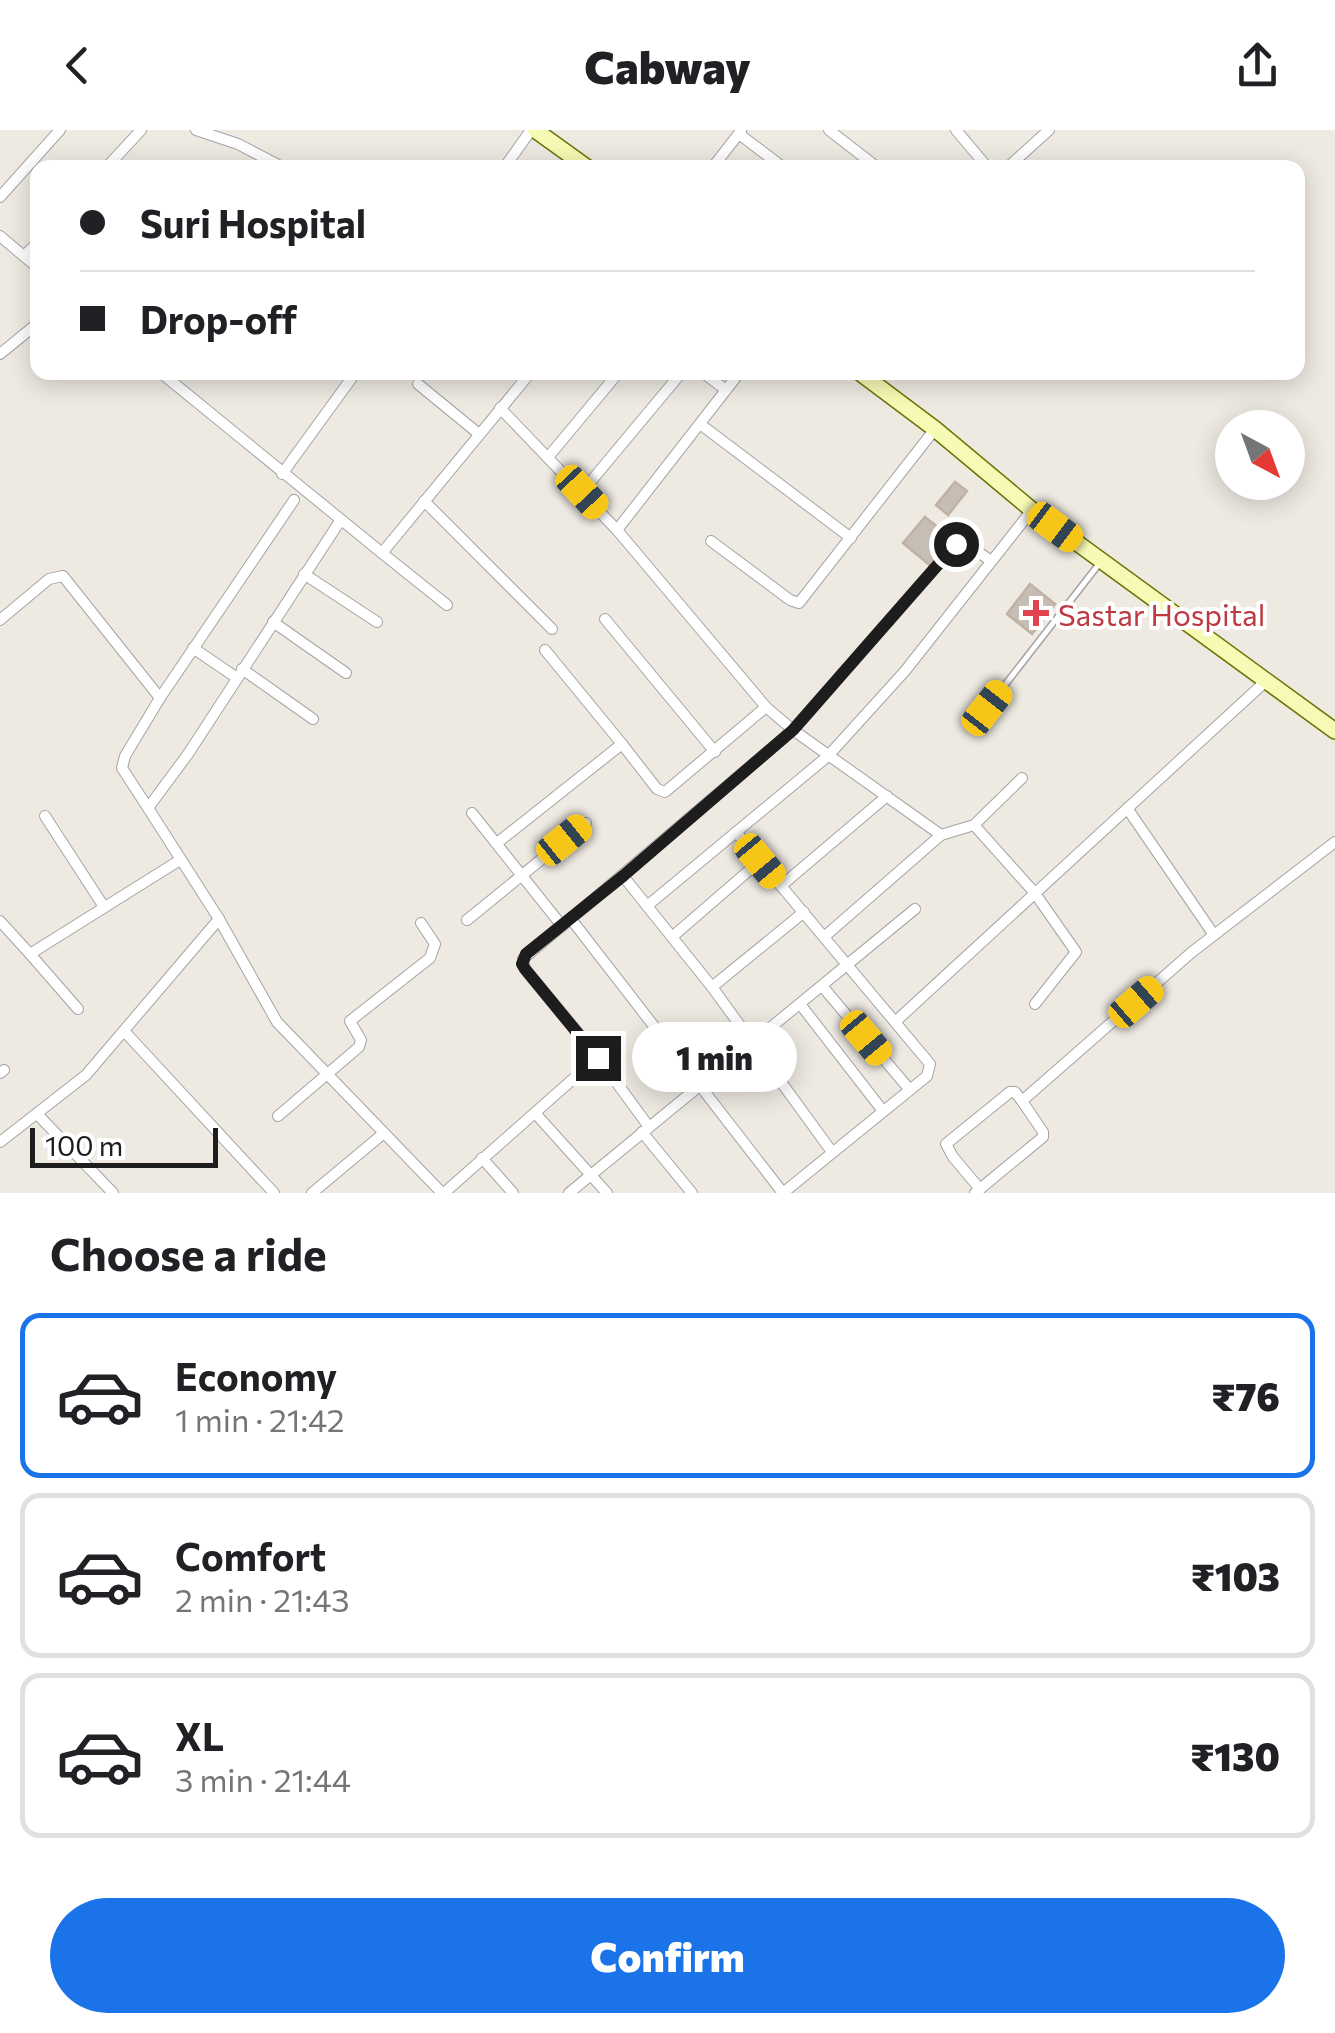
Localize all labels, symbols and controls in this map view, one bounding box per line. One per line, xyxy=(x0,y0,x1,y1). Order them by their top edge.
icon: back xyxy=(50,38,105,93)
text: Cabway xyxy=(584,38,751,93)
icon: share xyxy=(1230,38,1285,93)
text: Suri Hospital xyxy=(140,199,366,246)
text: Drop-off xyxy=(140,295,297,342)
north arrow xyxy=(1215,410,1305,500)
map controls xyxy=(1215,410,1305,500)
car xyxy=(551,460,613,524)
car xyxy=(1022,497,1088,557)
route start xyxy=(934,522,979,567)
place label: Sastar Hospital xyxy=(1058,595,1265,632)
marker: Sastar Hospital xyxy=(1023,600,1049,626)
car xyxy=(957,675,1017,741)
car xyxy=(531,809,597,871)
car xyxy=(729,828,791,894)
car xyxy=(1104,971,1168,1033)
car xyxy=(835,1005,897,1071)
callout: 1 min xyxy=(633,1023,798,1093)
route end xyxy=(576,1036,621,1081)
text: 1 min xyxy=(676,1037,753,1077)
scale bar xyxy=(30,1123,218,1168)
text: 100 m xyxy=(45,1128,123,1162)
text: Choose a ride xyxy=(50,1225,327,1280)
icon: car xyxy=(55,1351,145,1441)
text: Economy xyxy=(175,1352,337,1399)
text: ₹76 xyxy=(1211,1372,1280,1419)
text: 1 min · 21:42 xyxy=(175,1399,345,1439)
icon: car xyxy=(55,1531,145,1621)
text: Comfort xyxy=(175,1532,326,1579)
text: ₹103 xyxy=(1191,1552,1280,1599)
text: 2 min · 21:43 xyxy=(175,1579,350,1619)
icon: car xyxy=(55,1711,145,1801)
text: XL xyxy=(175,1712,224,1759)
text: ₹130 xyxy=(1190,1732,1280,1779)
text: 3 min · 21:44 xyxy=(175,1759,351,1799)
button: Confirm xyxy=(50,1898,1285,2013)

